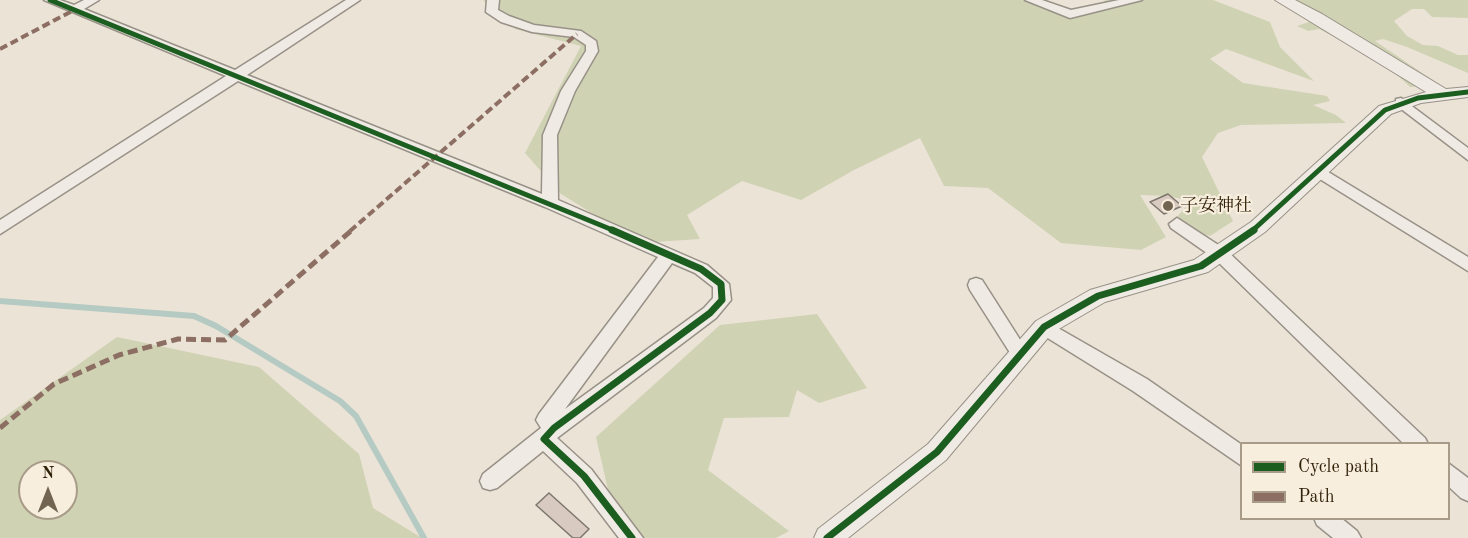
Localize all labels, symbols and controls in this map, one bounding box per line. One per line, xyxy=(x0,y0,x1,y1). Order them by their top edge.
place label: 子安神社 xyxy=(1180,195,1252,217)
marker: 子安神社 xyxy=(1161,199,1175,213)
legend xyxy=(1240,442,1450,520)
text: Cycle path xyxy=(1298,458,1379,476)
north arrow xyxy=(18,460,78,520)
text: N xyxy=(42,466,54,482)
text: Path xyxy=(1298,488,1334,506)

